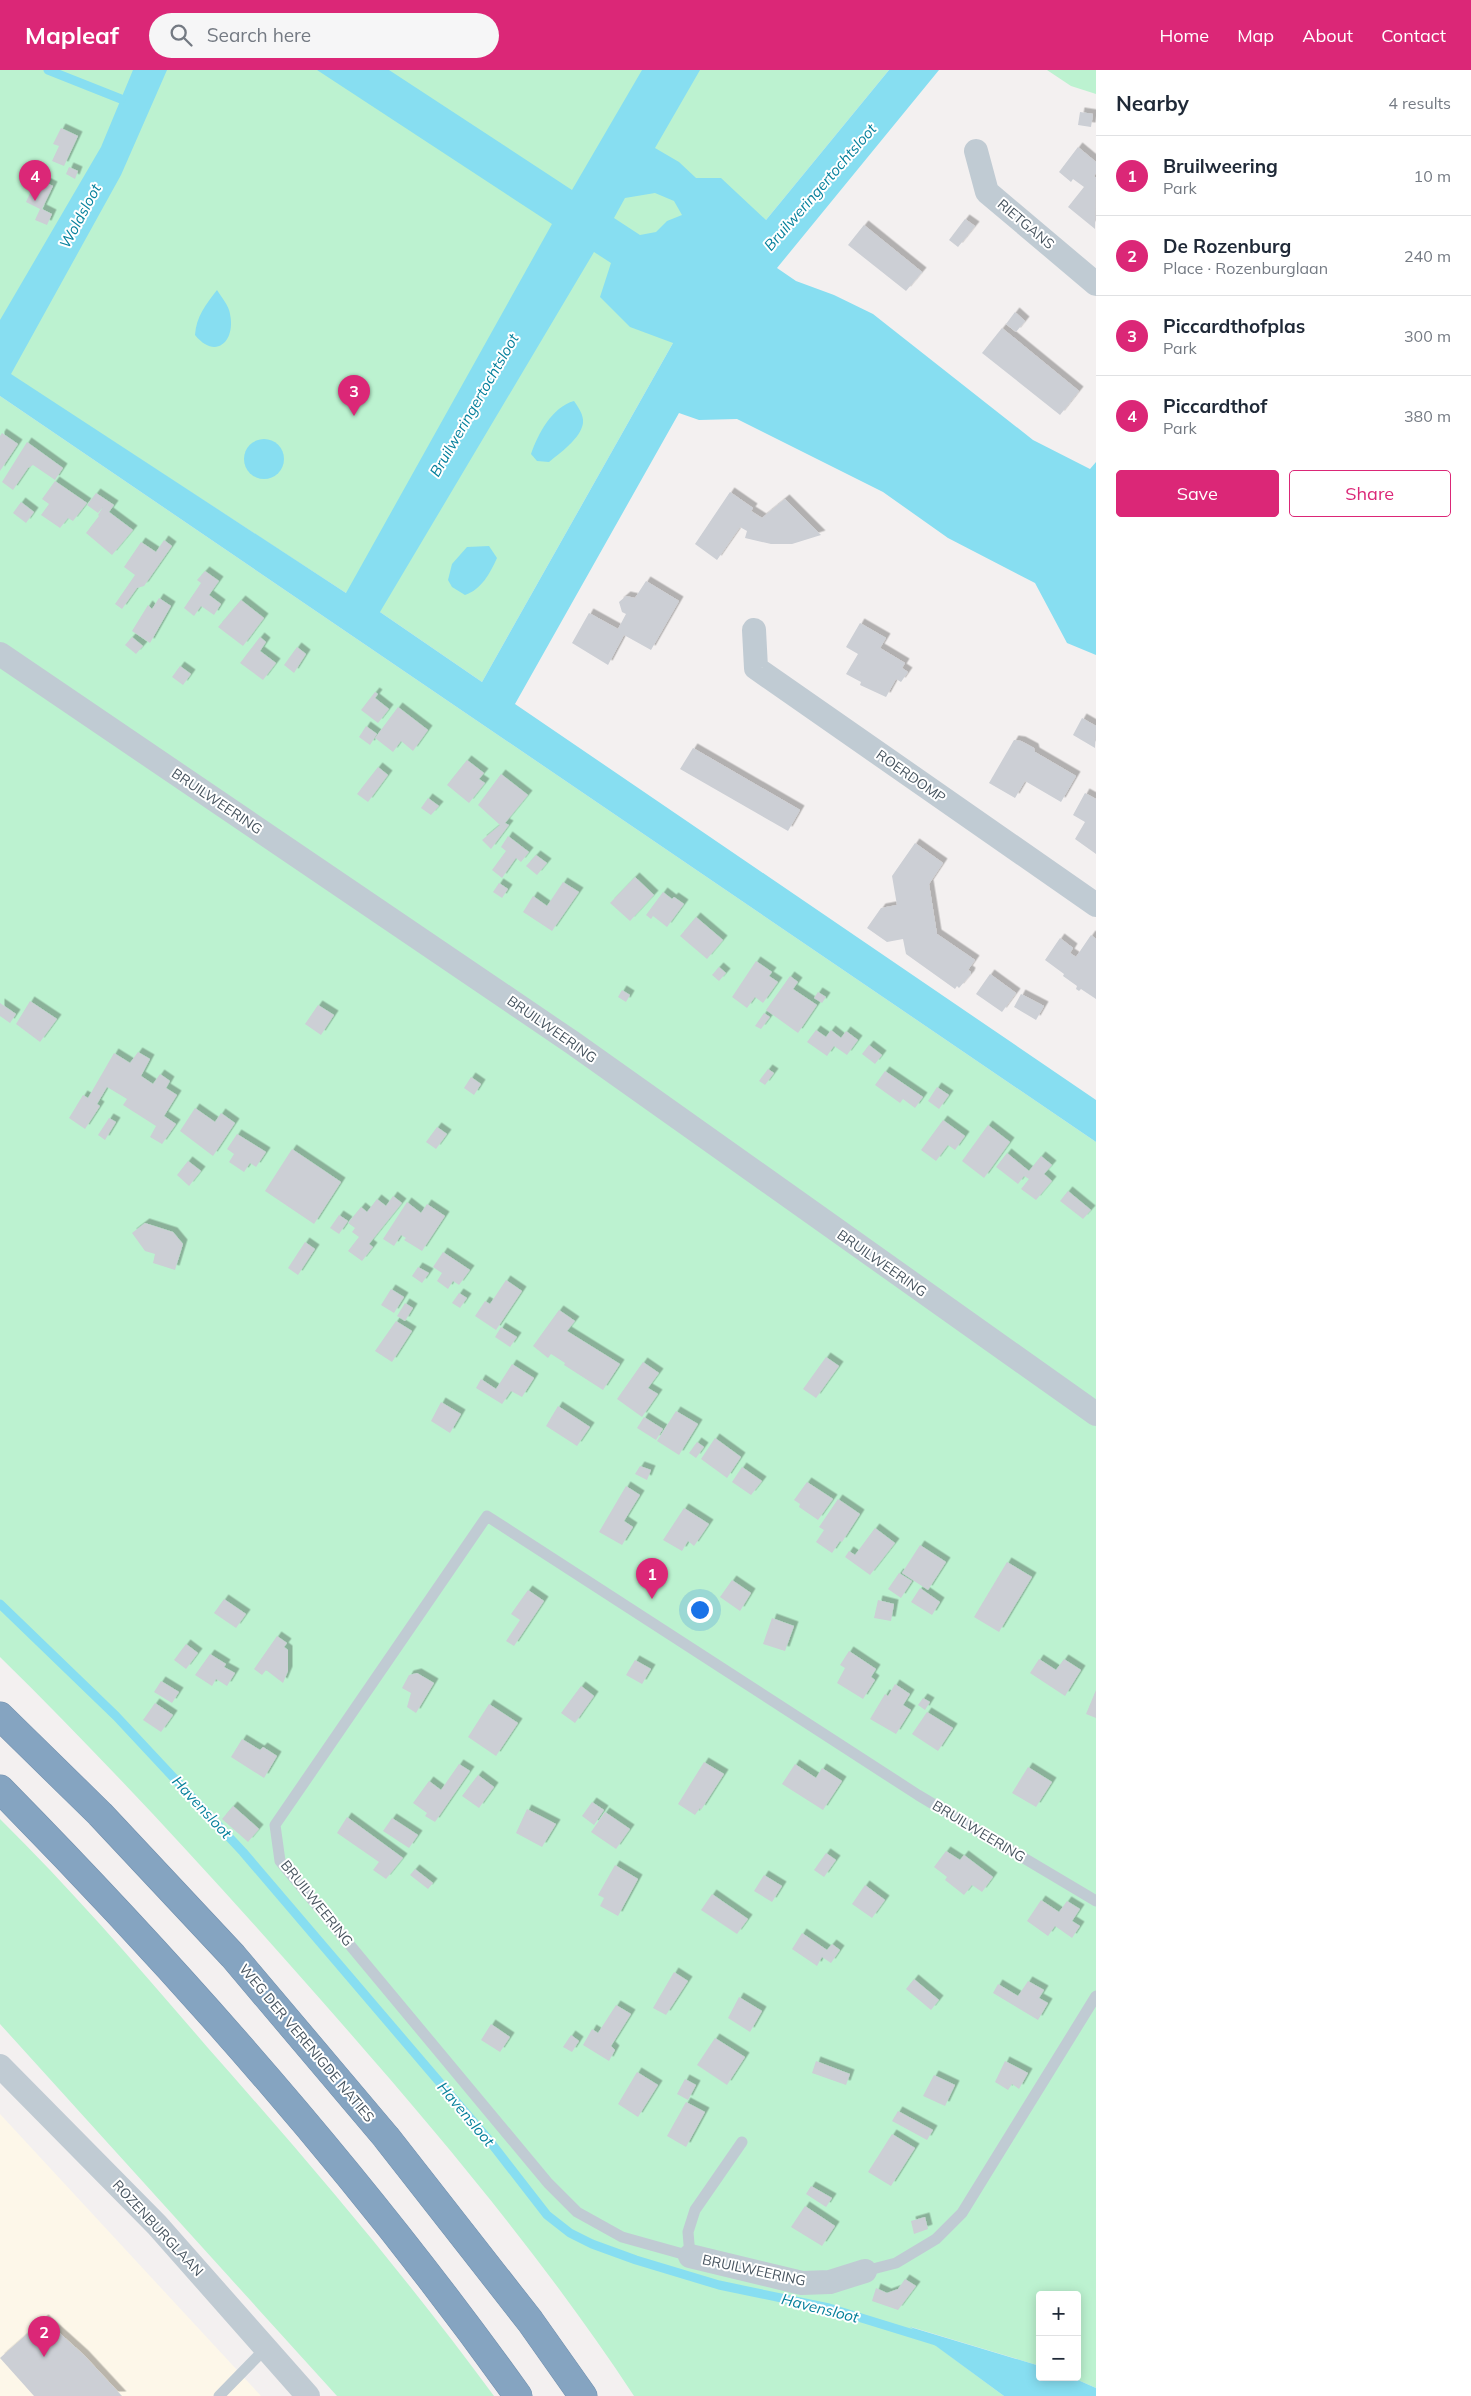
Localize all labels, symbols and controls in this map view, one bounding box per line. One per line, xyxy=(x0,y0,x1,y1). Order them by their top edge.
search box xyxy=(149,13,499,58)
text: Mapleaf xyxy=(25,20,119,50)
icon: search xyxy=(167,21,195,49)
text: Search here xyxy=(207,23,311,47)
text: Home xyxy=(1159,24,1209,47)
text: Map xyxy=(1237,24,1274,47)
text: About xyxy=(1302,24,1353,47)
text: Contact xyxy=(1381,24,1446,47)
text: Nearby xyxy=(1116,90,1189,116)
text: 4 results xyxy=(1388,93,1451,113)
water label: Bruilweringertochtsloot xyxy=(760,119,881,254)
text: Bruilweering xyxy=(1163,154,1278,178)
pin: 4 xyxy=(19,160,51,201)
text: 1 xyxy=(1127,166,1137,186)
text: 10 m xyxy=(1414,166,1451,186)
text: Park xyxy=(1163,178,1197,198)
water label: Woldsloot xyxy=(55,180,105,251)
street label: RIETGANS xyxy=(994,195,1058,253)
text: De Rozenburg xyxy=(1163,234,1291,258)
text: 2 xyxy=(1127,246,1137,266)
text: 240 m xyxy=(1404,246,1451,266)
text: Place · Rozenburglaan xyxy=(1163,258,1328,278)
text: Piccardthofplas xyxy=(1163,314,1305,338)
text: 3 xyxy=(1127,326,1137,346)
text: 300 m xyxy=(1404,326,1451,346)
water label: Bruilweringertochtsloot xyxy=(425,330,523,480)
text: Park xyxy=(1163,338,1197,358)
pin: 3 xyxy=(338,375,370,416)
text: Piccardthof xyxy=(1163,394,1267,418)
text: 4 xyxy=(1127,406,1137,426)
text: 380 m xyxy=(1404,406,1451,426)
text: Park xyxy=(1163,418,1197,438)
button: Save xyxy=(1116,470,1279,517)
button: Share xyxy=(1289,470,1451,517)
street label: ROERDOMP xyxy=(873,745,949,807)
street label: BRUILWEERING xyxy=(168,764,266,838)
street label: BRUILWEERING xyxy=(504,991,600,1067)
street label: BRUILWEERING xyxy=(834,1225,930,1301)
pin: 1 xyxy=(636,1558,668,1599)
your location xyxy=(687,1597,713,1623)
water label: Havensloot xyxy=(168,1772,236,1843)
street label: BRUILWEERING xyxy=(929,1796,1029,1866)
street label: BRUILWEERING xyxy=(277,1856,357,1950)
street label: WEG DER VERENIGDE NATIES xyxy=(236,1960,379,2126)
water label: Havensloot xyxy=(433,2078,499,2151)
street label: ROZENBURGLAAN xyxy=(109,2176,207,2280)
street label: BRUILWEERING xyxy=(701,2250,807,2290)
water label: Havensloot xyxy=(780,2289,861,2327)
map controls xyxy=(1036,2291,1081,2381)
button: + xyxy=(1036,2291,1081,2336)
pin: 2 xyxy=(28,2316,60,2357)
button: − xyxy=(1036,2336,1081,2381)

